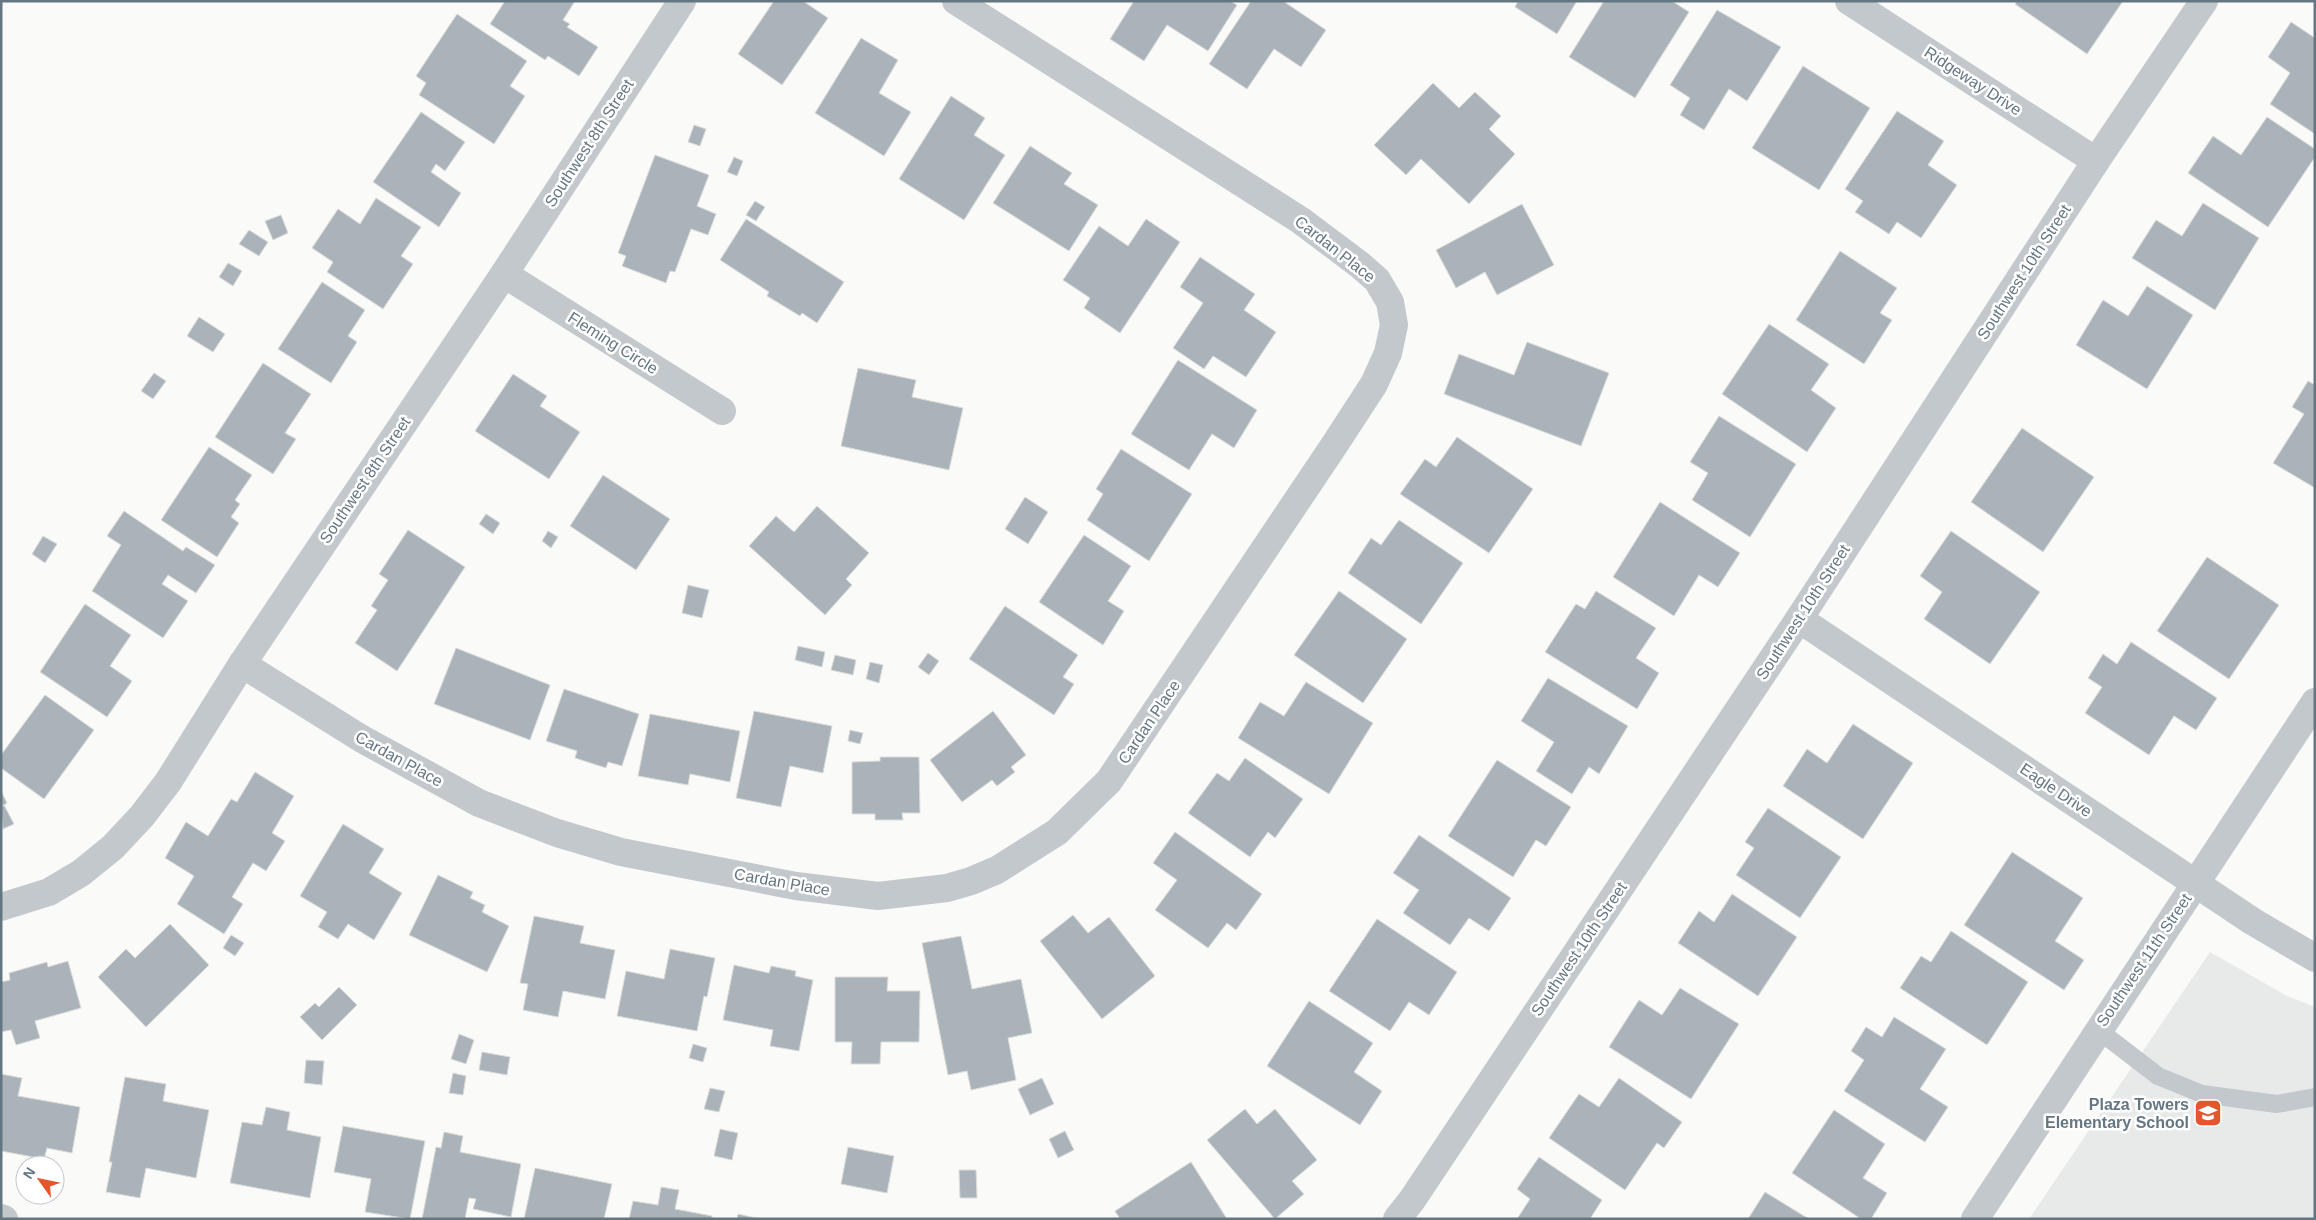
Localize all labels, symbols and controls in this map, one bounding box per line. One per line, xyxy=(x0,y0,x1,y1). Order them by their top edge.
street label: Ridgeway Drive xyxy=(1921,43,2025,119)
street label: Southwest 8th Street xyxy=(541,76,637,210)
street label: Southwest 10th Street xyxy=(1974,201,2074,343)
street label: Cardan Place xyxy=(1292,212,1379,286)
street label: Fleming Circle xyxy=(565,309,661,377)
street label: Southwest 8th Street xyxy=(316,413,414,546)
street label: Southwest 10th Street xyxy=(1753,541,1853,683)
street label: Cardan Place xyxy=(1115,677,1183,767)
street label: Cardan Place xyxy=(352,728,446,790)
street label: Eagle Drive xyxy=(2017,760,2095,820)
street label: Cardan Place xyxy=(733,865,831,899)
street label: Southwest 10th Street xyxy=(1528,879,1630,1019)
street label: Southwest 11th Street xyxy=(2093,890,2195,1030)
place label: Plaza Towers Elementary School xyxy=(2045,1096,2189,1131)
school or university icon: Plaza Towers Elementary School xyxy=(2193,1098,2223,1128)
north arrow xyxy=(15,1155,65,1205)
text: N xyxy=(20,1164,39,1182)

